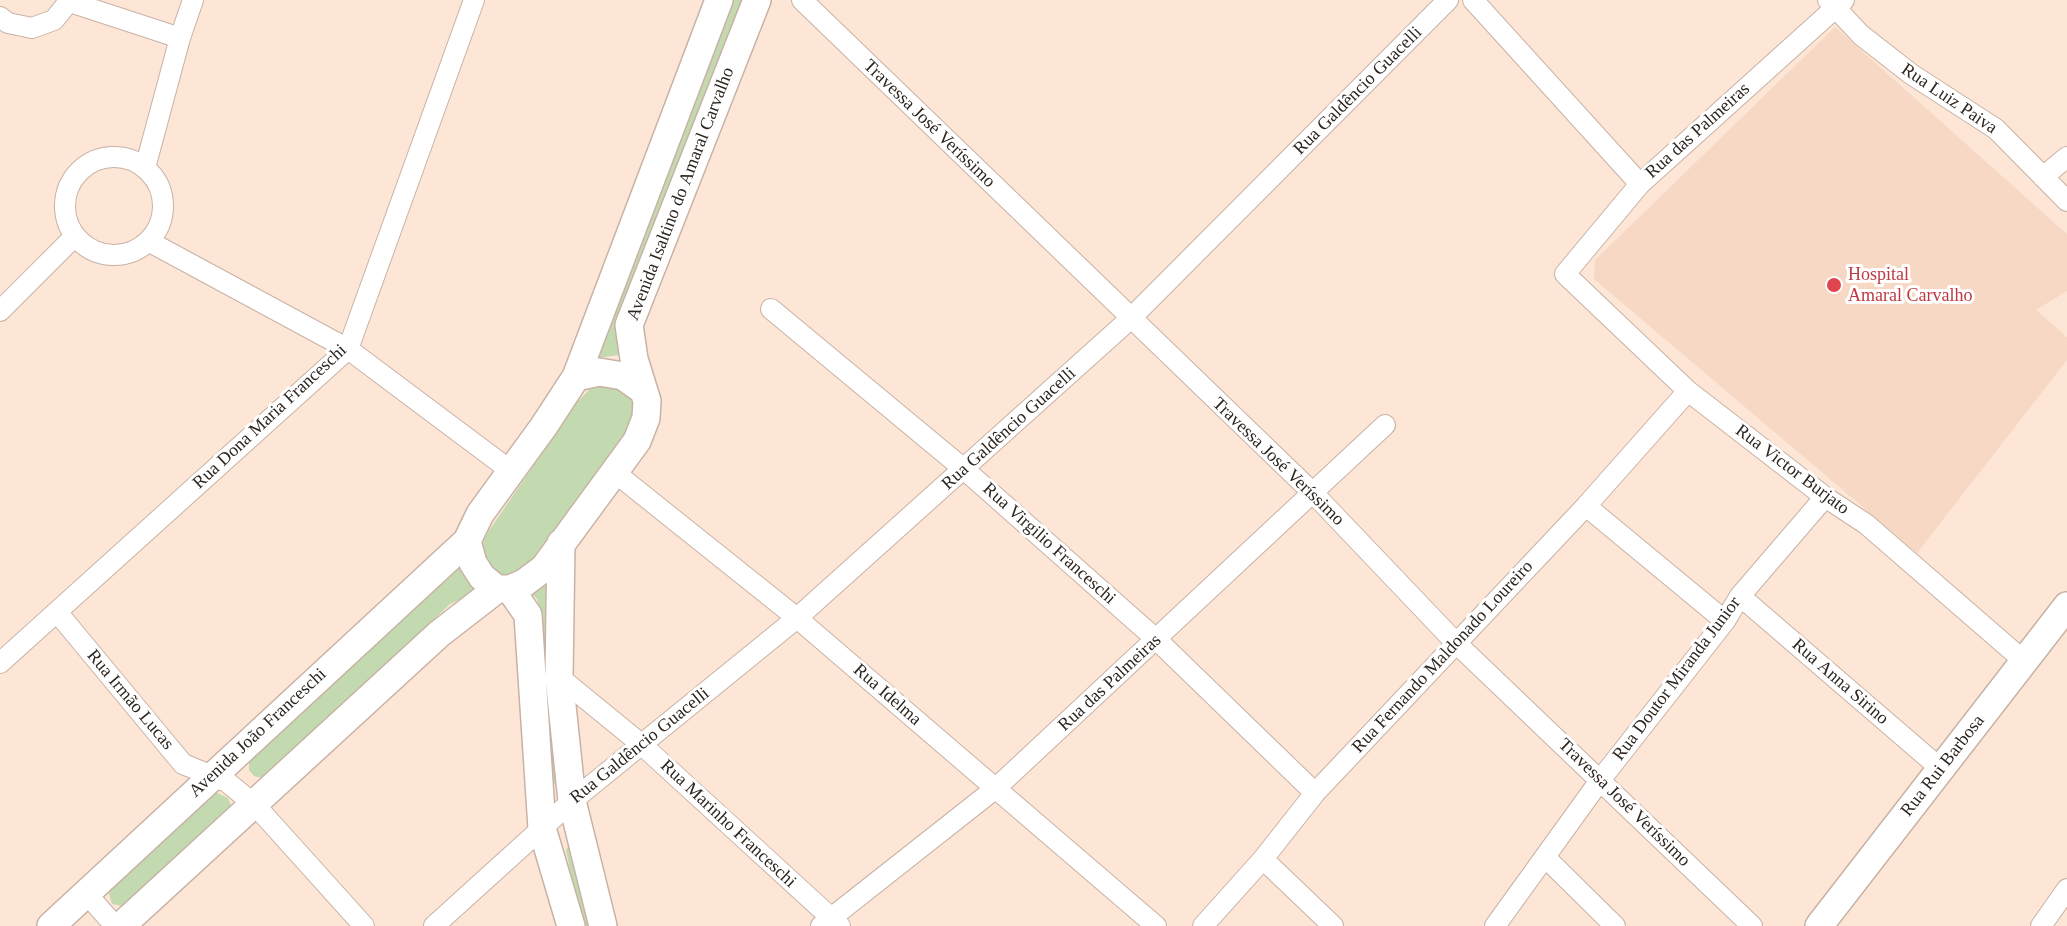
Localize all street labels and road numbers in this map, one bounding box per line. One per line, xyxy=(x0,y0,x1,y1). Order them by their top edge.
street label: Rua Galdêncio Guacelli xyxy=(1289,22,1427,160)
street label: Travessa José Veríssimo xyxy=(858,55,1000,193)
street label: Rua Luiz Paiva xyxy=(1897,59,2001,139)
street label: Avenida Isaltino do Amaral Carvalho xyxy=(623,64,739,324)
street label: Rua das Palmeiras xyxy=(1641,78,1755,184)
street label: Rua Dona Maria Franceschi xyxy=(189,340,351,494)
street label: Rua Galdêncio Guacelli xyxy=(938,363,1080,495)
street label: Travessa José Veríssimo xyxy=(1207,393,1349,531)
street label: Rua Victor Burjato xyxy=(1731,420,1853,520)
street label: Rua Virgilio Franceschi xyxy=(978,479,1120,609)
street label: Rua Fernando Maldonado Loureiro xyxy=(1348,556,1538,758)
street label: Rua Doutor Miranda Junior xyxy=(1608,593,1746,765)
street label: Rua das Palmeiras xyxy=(1054,630,1166,736)
street label: Rua Anna Sirino xyxy=(1787,634,1893,730)
street label: Rua Irmão Lucas xyxy=(82,646,178,754)
street label: Rua Idelma xyxy=(848,659,926,731)
street label: Avenida João Franceschi xyxy=(185,664,331,802)
street label: Rua Galdêncio Guacelli xyxy=(566,683,714,809)
street label: Rua Rui Barbosa xyxy=(1897,711,1989,821)
street label: Travessa José Veríssimo xyxy=(1553,734,1695,872)
street label: Rua Marinho Franceschi xyxy=(656,755,800,893)

